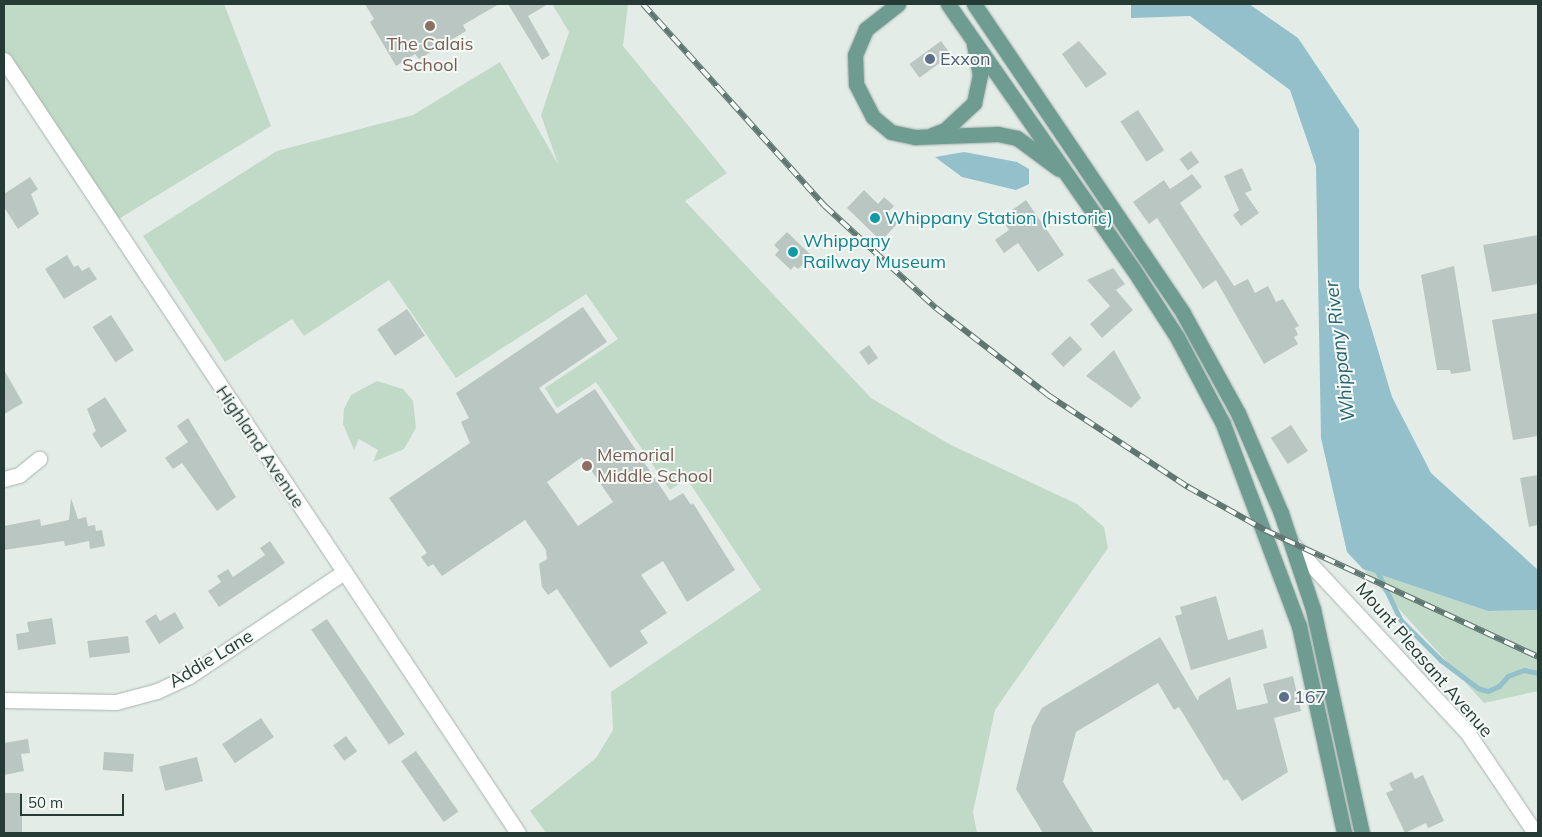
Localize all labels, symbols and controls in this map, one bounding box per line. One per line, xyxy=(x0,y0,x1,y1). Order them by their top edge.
marker: The Calais School xyxy=(424,20,436,32)
place label: The Calais School xyxy=(386,34,474,76)
place label: Exxon xyxy=(940,48,990,70)
marker: Exxon xyxy=(924,53,936,65)
place label: Whippany Station (historic) xyxy=(885,207,1113,229)
marker: Whippany Station (historic) xyxy=(869,212,881,224)
place label: Whippany Railway Museum xyxy=(803,231,946,274)
marker: Whippany Railway Museum xyxy=(787,246,799,258)
water label: Whippany River xyxy=(1320,279,1360,423)
street label: Highland Avenue xyxy=(211,382,309,512)
place label: Memorial Middle School xyxy=(597,445,713,488)
marker: Memorial Middle School xyxy=(581,460,593,472)
street label: Mount Pleasant Avenue xyxy=(1351,578,1497,742)
street label: Addie Lane xyxy=(165,625,257,693)
place label: 167 xyxy=(1294,686,1326,708)
marker: 167 xyxy=(1278,691,1290,703)
scale bar xyxy=(22,784,126,816)
text: 50 m xyxy=(28,793,63,812)

